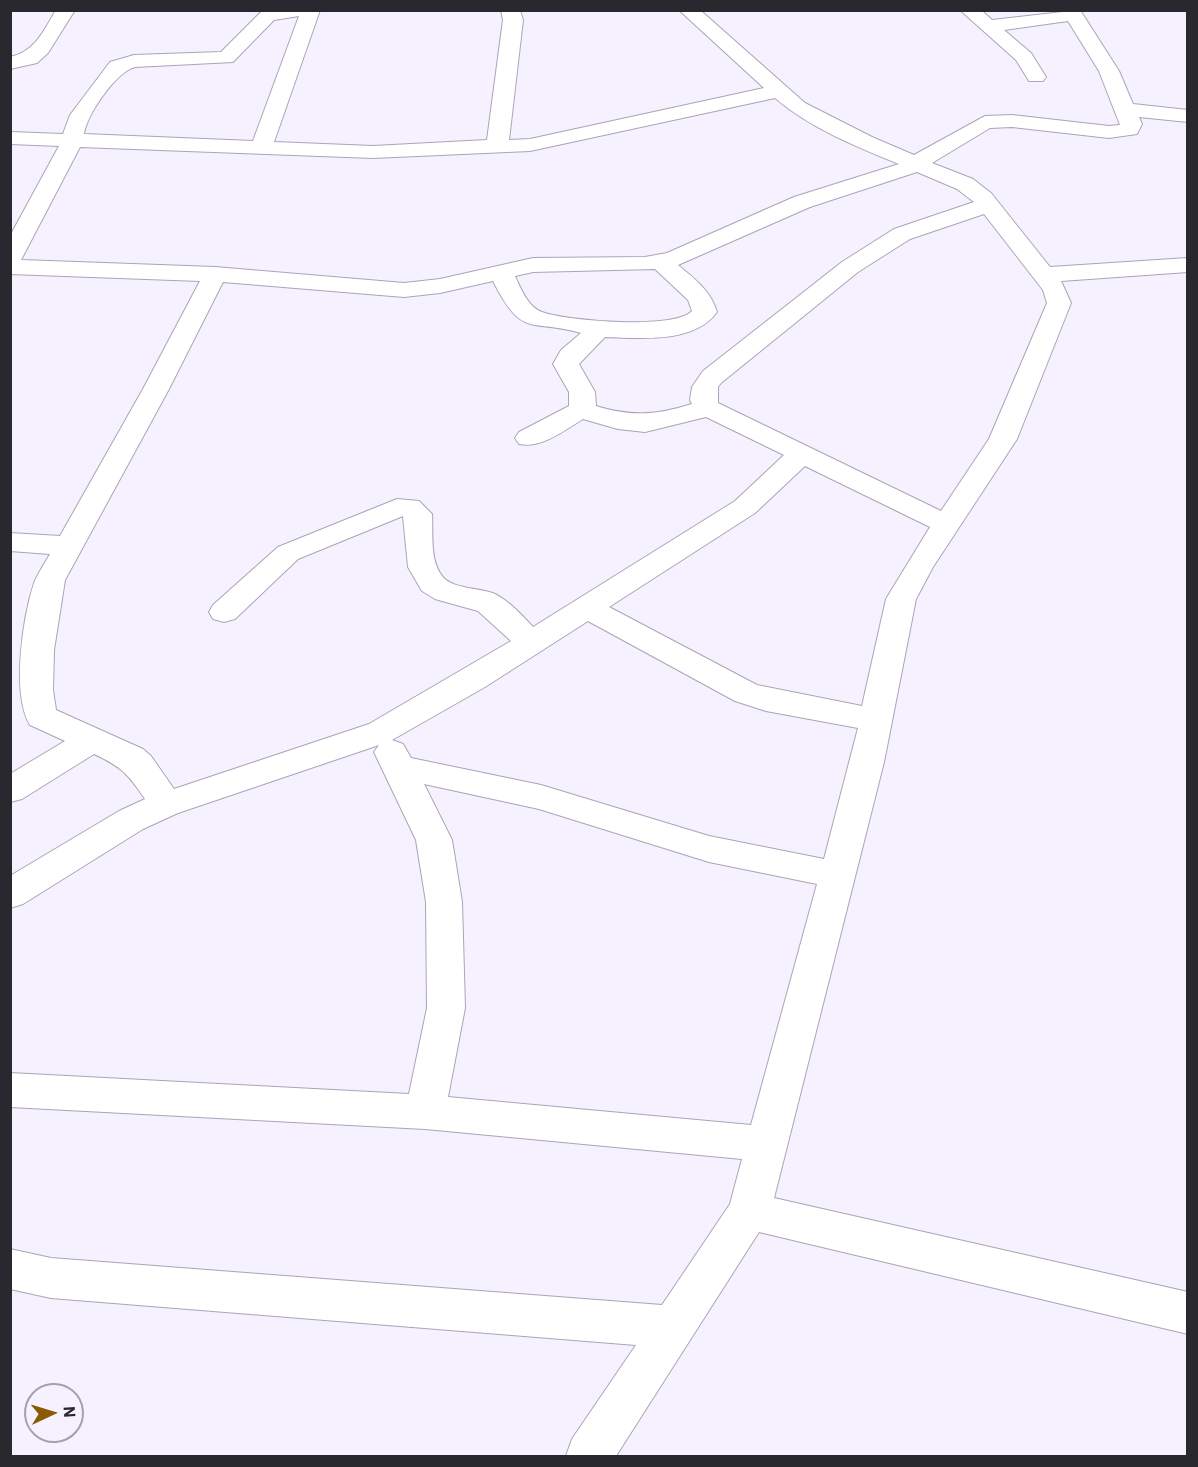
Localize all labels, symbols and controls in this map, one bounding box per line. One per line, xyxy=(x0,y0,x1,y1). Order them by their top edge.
north arrow xyxy=(24,1383,84,1443)
text: N xyxy=(60,1405,80,1418)

